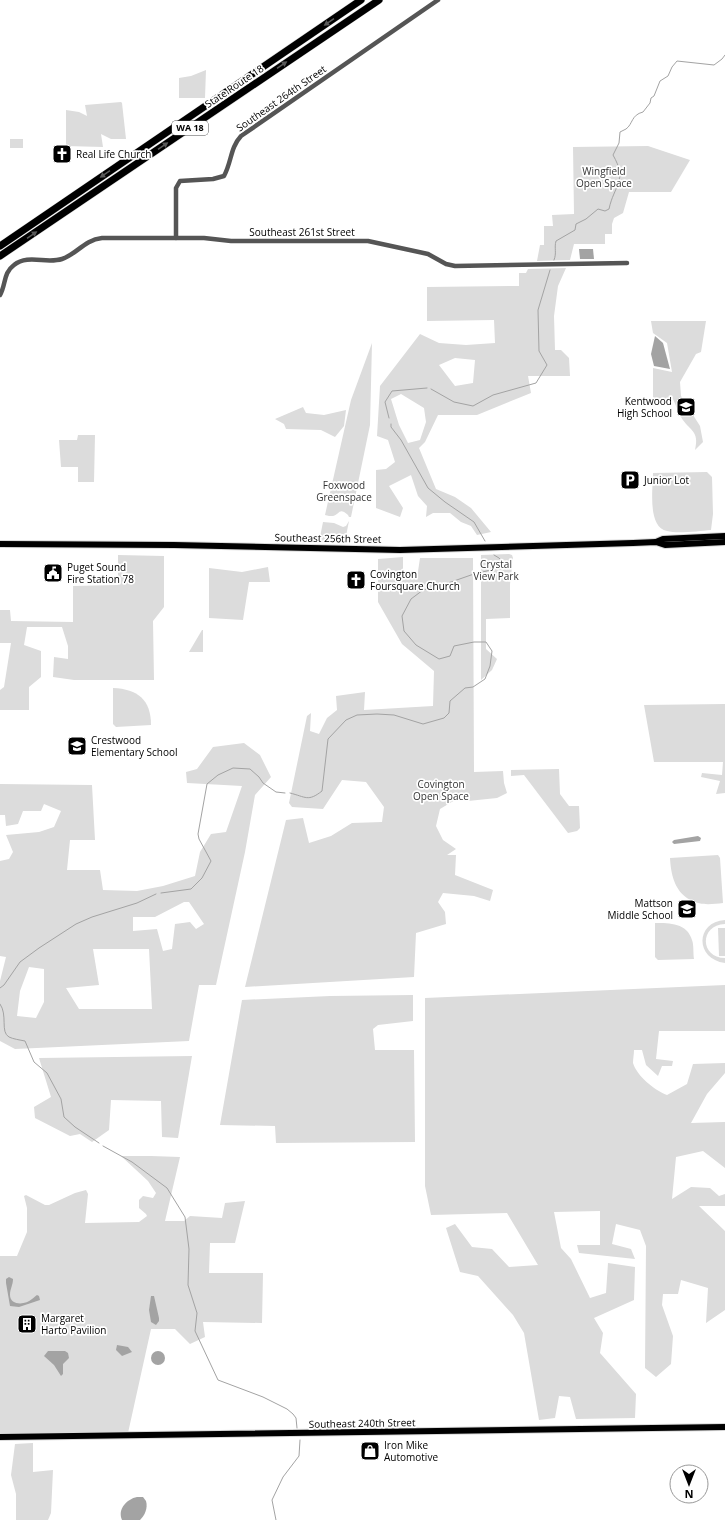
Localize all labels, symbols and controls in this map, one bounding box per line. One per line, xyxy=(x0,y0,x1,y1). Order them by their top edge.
one-way arrow xyxy=(323,18,334,26)
street label: State Route 18 xyxy=(202,61,266,111)
street label: Southeast 264th Street xyxy=(233,61,329,134)
one-way arrow xyxy=(277,61,288,69)
road number: WA 18 xyxy=(172,121,208,135)
one-way arrow xyxy=(158,142,168,150)
church icon: Real Life Church xyxy=(51,143,73,165)
place label: Real Life Church xyxy=(76,147,151,161)
park label: Wingfield Open Space xyxy=(576,164,632,190)
one-way arrow xyxy=(100,170,111,178)
street label: Southeast 261st Street xyxy=(249,225,355,239)
one-way arrow xyxy=(27,231,38,239)
place label: Kentwood High School xyxy=(617,394,672,420)
school or university icon: Kentwood High School xyxy=(675,396,697,418)
parking icon: Junior Lot xyxy=(619,469,641,491)
place label: Junior Lot xyxy=(643,473,689,487)
park label: Foxwood Greenspace xyxy=(316,478,372,504)
street label: Southeast 256th Street xyxy=(274,530,382,546)
park label: Crystal View Park xyxy=(473,557,519,583)
place label: Puget Sound Fire Station 78 xyxy=(67,560,134,586)
public building icon: Puget Sound Fire Station 78 xyxy=(42,562,64,584)
place label: Covington Foursquare Church xyxy=(370,567,460,593)
church icon: Covington Foursquare Church xyxy=(345,569,367,591)
place label: Crestwood Elementary School xyxy=(91,733,177,759)
school or university icon: Crestwood Elementary School xyxy=(66,735,88,757)
park label: Covington Open Space xyxy=(413,777,469,803)
place label: Mattson Middle School xyxy=(608,896,673,922)
school or university icon: Mattson Middle School xyxy=(676,898,698,920)
place label: Margaret Harto Pavilion xyxy=(41,1311,106,1337)
building icon: Margaret Harto Pavilion xyxy=(16,1313,38,1335)
street label: Southeast 240th Street xyxy=(308,1415,416,1431)
place label: Iron Mike Automotive xyxy=(384,1438,438,1464)
shop icon: Iron Mike Automotive xyxy=(359,1440,381,1462)
north arrow xyxy=(669,1464,709,1504)
text: N xyxy=(685,1487,693,1502)

